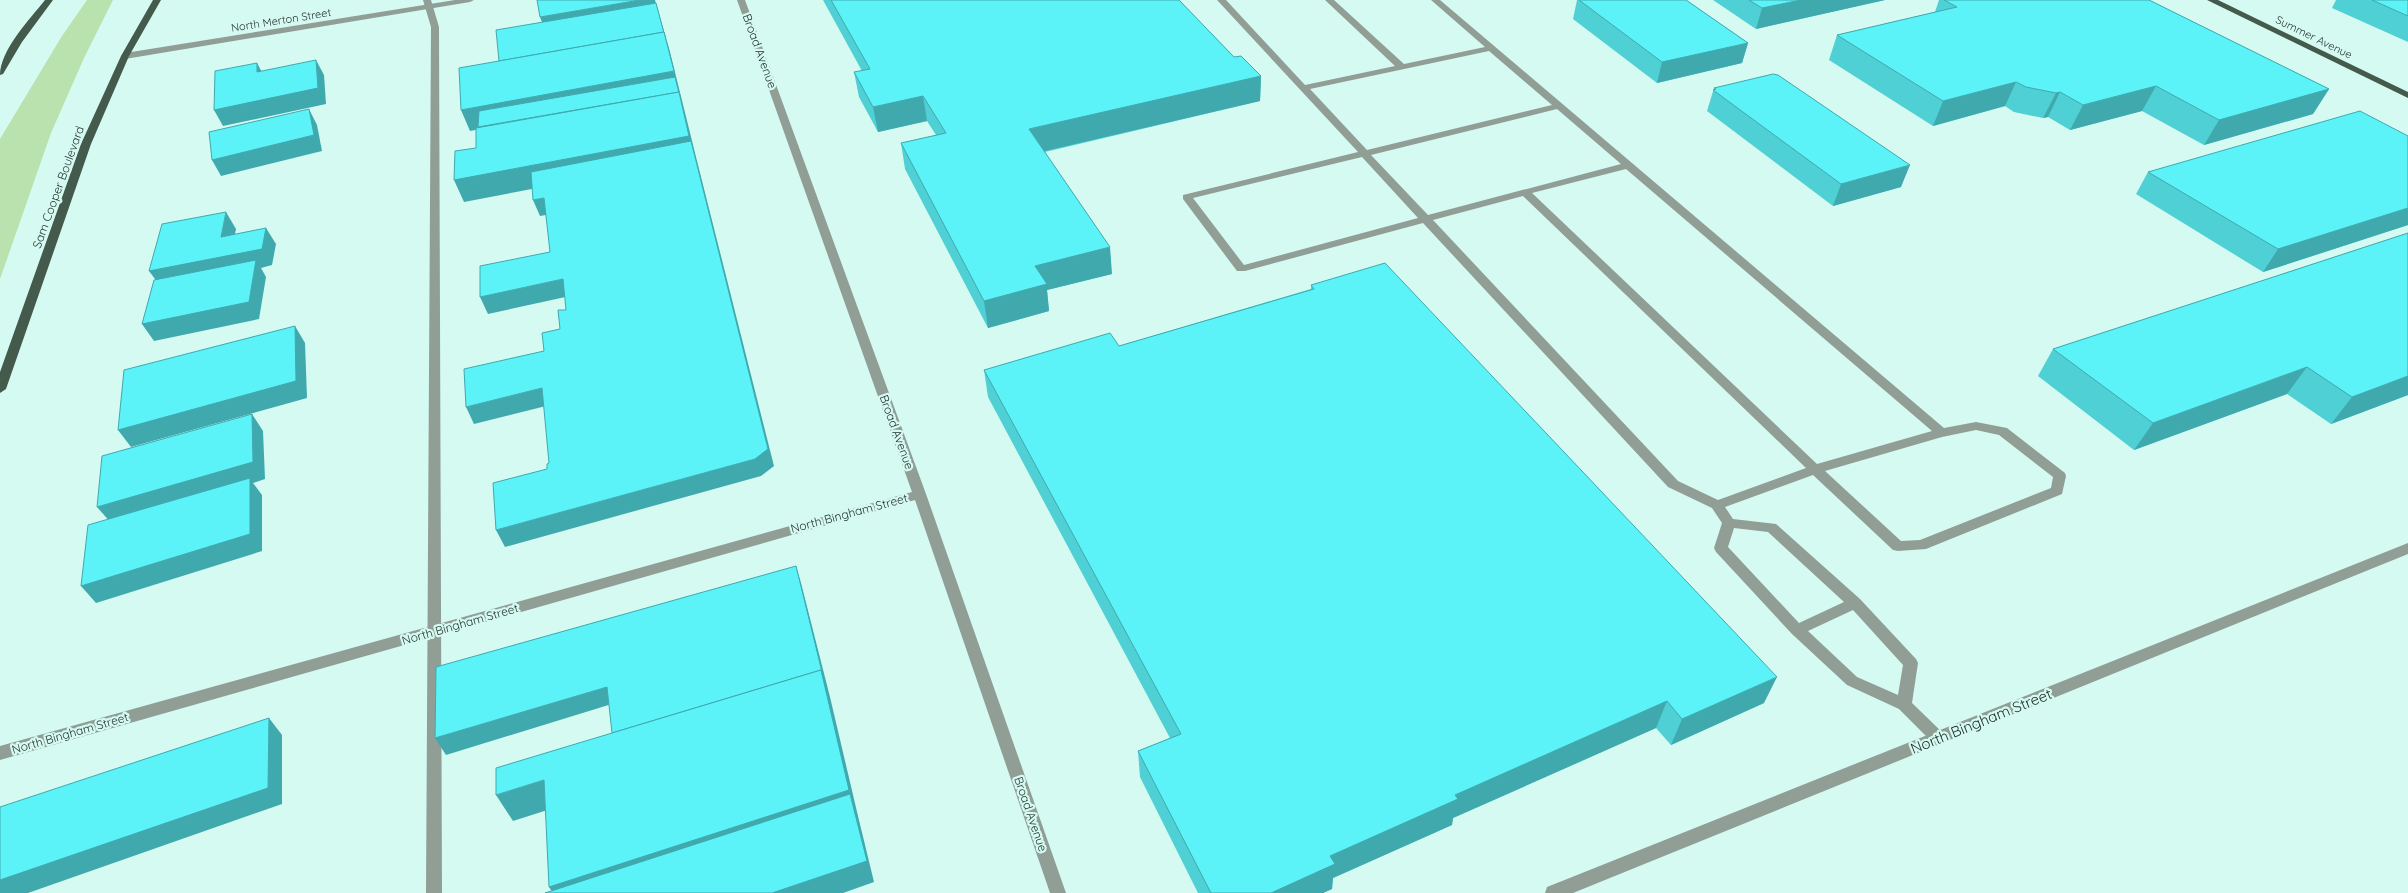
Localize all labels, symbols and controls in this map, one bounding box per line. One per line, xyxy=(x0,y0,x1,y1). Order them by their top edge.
street label: North Merton Street xyxy=(230,5,332,35)
street label: Broad Avenue xyxy=(740,12,781,91)
street label: Summer Avenue xyxy=(2273,12,2355,62)
street label: Sam Cooper Boulevard xyxy=(29,124,87,250)
street label: Broad Avenue xyxy=(877,393,918,472)
street label: North Bingham Street xyxy=(789,490,909,536)
street label: North Bingham Street xyxy=(400,600,520,648)
street label: North Bingham Street xyxy=(1908,684,2054,758)
street label: North Bingham Street xyxy=(10,709,130,757)
street label: Broad Avenue xyxy=(1011,775,1051,854)

